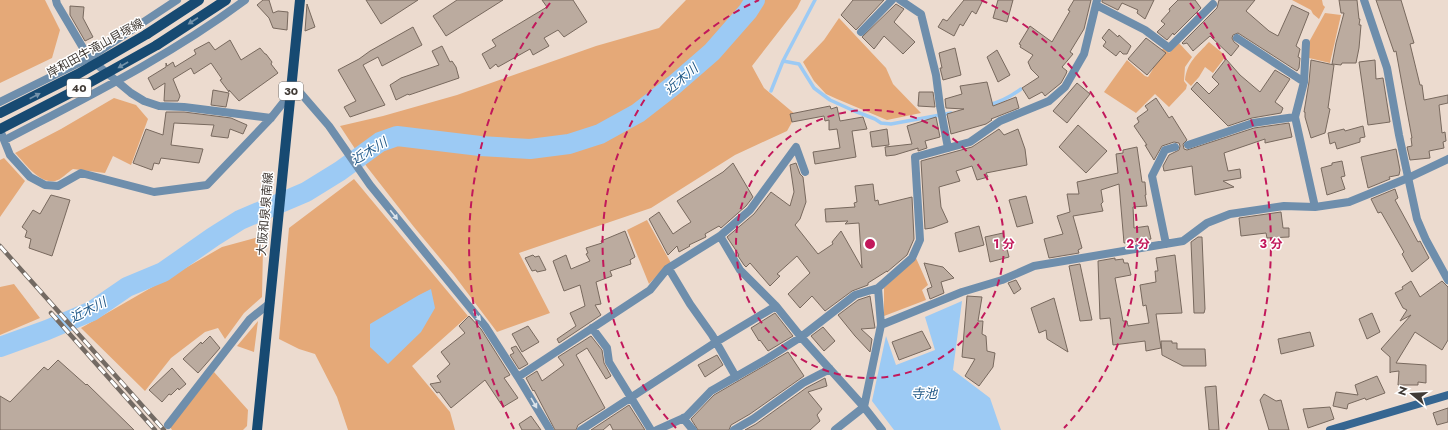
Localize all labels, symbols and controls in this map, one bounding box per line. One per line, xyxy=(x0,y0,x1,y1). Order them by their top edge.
street label: 岸和田牛滝山貝塚線 xyxy=(43,14,147,82)
one-way arrow xyxy=(188,17,198,25)
water label: 近木川 xyxy=(660,58,704,99)
one-way arrow xyxy=(117,61,129,68)
road number: 40 xyxy=(67,79,91,97)
road number: 30 xyxy=(279,82,303,100)
one-way arrow xyxy=(29,93,41,99)
water label: 近木川 xyxy=(347,132,392,169)
street label: 大阪和泉泉南線 xyxy=(252,171,278,257)
one-way arrow xyxy=(390,210,399,221)
text: 1 分 xyxy=(993,235,1015,253)
text: 2 分 xyxy=(1126,235,1150,253)
text: 3 分 xyxy=(1259,235,1283,253)
centre of rings xyxy=(863,237,877,251)
water label: 近木川 xyxy=(66,292,111,327)
one-way arrow xyxy=(472,311,481,321)
north arrow xyxy=(1392,374,1432,414)
water label: 寺池 xyxy=(911,384,939,403)
text: N xyxy=(1394,384,1411,398)
one-way arrow xyxy=(530,398,538,408)

